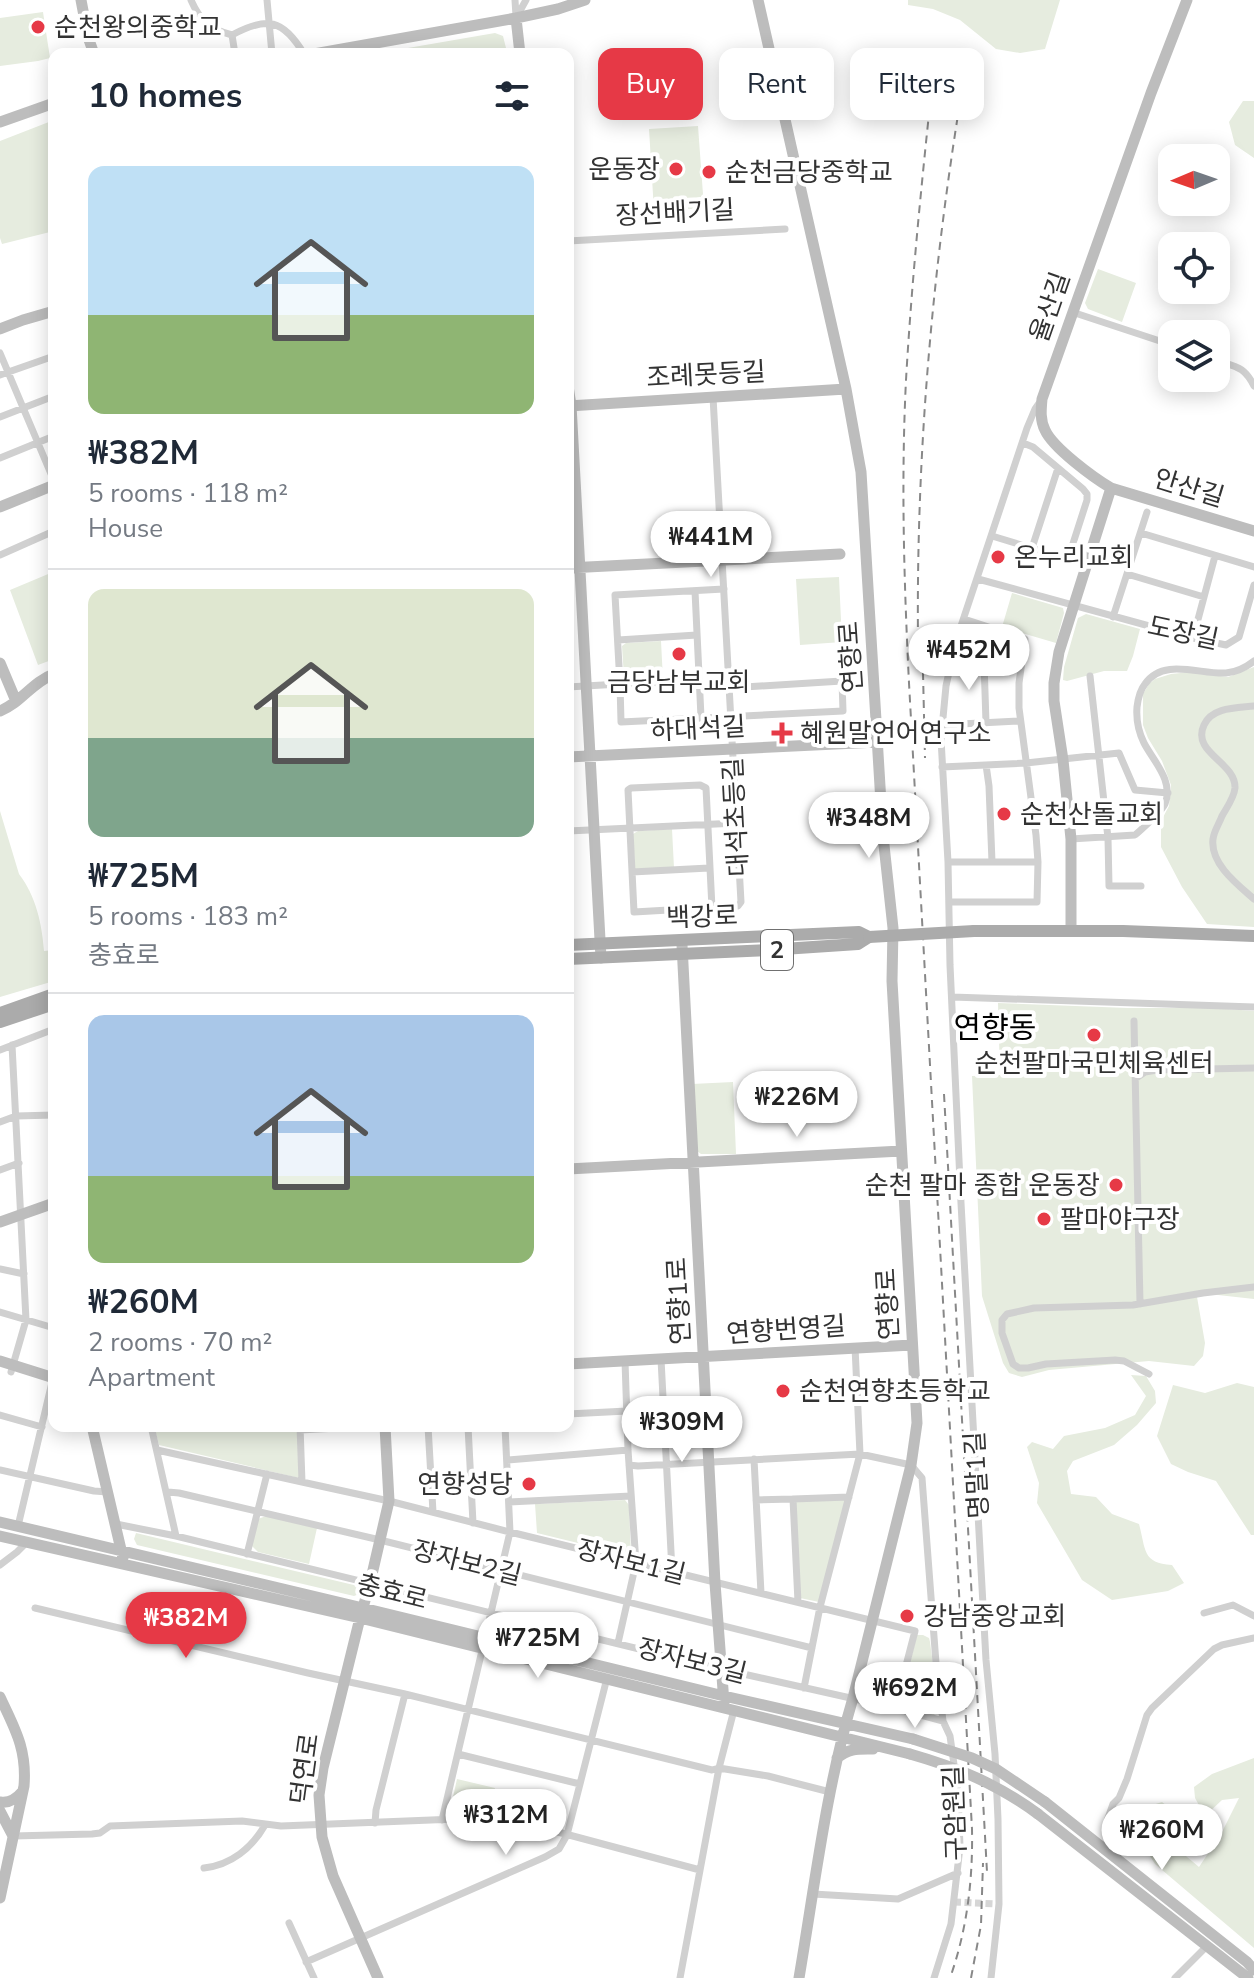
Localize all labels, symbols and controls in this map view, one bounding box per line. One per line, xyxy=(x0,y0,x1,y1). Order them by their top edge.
place label: 순천왕의중학교 xyxy=(54,10,221,45)
marker: 순천왕의중학교 xyxy=(29,18,47,36)
chip: Buy xyxy=(598,48,703,120)
chip: Rent xyxy=(719,48,834,120)
chip: Filters xyxy=(850,48,984,120)
text: 10 homes xyxy=(88,73,242,119)
icon: filters xyxy=(490,74,534,118)
north arrow xyxy=(1158,144,1230,216)
map controls xyxy=(1158,144,1230,392)
place label: 운동장 xyxy=(588,152,660,187)
place label: 순천금당중학교 xyxy=(725,155,892,190)
marker: 운동장 xyxy=(667,160,685,178)
marker: 순천금당중학교 xyxy=(700,163,718,181)
street label: 장선배기길 xyxy=(614,192,736,234)
icon: home xyxy=(239,218,383,362)
button: locate xyxy=(1158,232,1230,304)
street label: 율산길 xyxy=(1022,267,1078,347)
button: layers xyxy=(1158,320,1230,392)
street label: 조례못등길 xyxy=(645,354,767,396)
text: ₩382M xyxy=(88,430,199,476)
street label: 안산길 xyxy=(1150,461,1228,515)
text: 5 rooms · 118 m² xyxy=(88,476,288,511)
text: House xyxy=(88,511,163,546)
pin: ₩441M xyxy=(655,511,767,579)
text: ₩441M xyxy=(669,519,753,554)
place label: 온누리교회 xyxy=(1014,540,1134,575)
marker: 온누리교회 xyxy=(989,548,1007,566)
street label: 도장길 xyxy=(1144,608,1222,658)
street label: 연향로 xyxy=(831,620,871,694)
pin: ₩452M xyxy=(913,624,1025,692)
text: ₩452M xyxy=(927,632,1011,667)
icon: home xyxy=(239,641,383,785)
marker: 금당남부교회 xyxy=(670,645,688,663)
place label: 금당남부교회 xyxy=(607,665,751,700)
street label: 하대석길 xyxy=(649,709,747,749)
place label: 혜원말언어연구소 xyxy=(800,716,991,751)
marker: 혜원말언어연구소 xyxy=(771,722,793,744)
street label: 대석초등길 xyxy=(715,756,757,878)
pin: ₩348M xyxy=(813,792,925,860)
place label: 순천산돌교회 xyxy=(1020,797,1164,832)
text: ₩348M xyxy=(827,800,911,835)
marker: 순천산돌교회 xyxy=(995,805,1013,823)
text: ₩725M xyxy=(88,853,199,899)
street label: 백강로 xyxy=(666,898,738,936)
text: 5 rooms · 183 m² xyxy=(88,899,288,934)
road number: 2 xyxy=(761,930,793,970)
text: 충효로 xyxy=(88,938,160,973)
district label: 연향동 xyxy=(954,1008,1036,1049)
marker: 순천팔마국민체육센터 xyxy=(1085,1026,1103,1044)
place label: 순천팔마국민체육센터 xyxy=(974,1046,1214,1081)
icon: home xyxy=(239,1067,383,1211)
pin: ₩226M xyxy=(741,1071,853,1139)
text: ₩226M xyxy=(755,1079,839,1114)
place label: 순천 팔마 종합 운동장 xyxy=(865,1168,1100,1203)
marker: 순천 팔마 종합 운동장 xyxy=(1107,1176,1125,1194)
place label: 팔마야구장 xyxy=(1060,1202,1180,1237)
marker: 팔마야구장 xyxy=(1035,1210,1053,1228)
street label: 연향1로 xyxy=(659,1256,699,1346)
street label: 연향로 xyxy=(869,1267,907,1341)
text: ₩260M xyxy=(88,1279,199,1325)
street label: 연향번영길 xyxy=(725,1308,847,1352)
text: 2 rooms · 70 m² xyxy=(88,1325,272,1360)
text: Apartment xyxy=(88,1360,215,1395)
place label: 순천연향초등학교 xyxy=(799,1374,990,1409)
marker: 순천연향초등학교 xyxy=(774,1382,792,1400)
pin: ₩309M xyxy=(626,1396,738,1464)
text: ₩309M xyxy=(640,1404,724,1439)
street label: 명말1길 xyxy=(957,1430,997,1520)
place label: 연향성당 xyxy=(417,1467,513,1502)
marker: 연향성당 xyxy=(520,1475,538,1493)
street label: 장자보1길 xyxy=(573,1532,689,1592)
street label: 장자보2길 xyxy=(409,1533,525,1593)
street label: 충효로 xyxy=(353,1566,431,1618)
pin: ₩382M xyxy=(130,1592,242,1660)
place label: 강남중앙교회 xyxy=(923,1599,1067,1634)
text: ₩382M xyxy=(144,1600,228,1635)
marker: 강남중앙교회 xyxy=(898,1607,916,1625)
pin: ₩725M xyxy=(482,1612,594,1680)
text: ₩725M xyxy=(496,1620,580,1655)
street label: 장자보3길 xyxy=(634,1631,750,1691)
pin: ₩692M xyxy=(859,1662,971,1730)
text: ₩692M xyxy=(873,1670,957,1705)
street label: 덕연로 xyxy=(283,1731,327,1807)
street label: 구암원길 xyxy=(936,1765,974,1861)
pin: ₩312M xyxy=(450,1789,562,1857)
text: ₩312M xyxy=(464,1797,548,1832)
pin: ₩260M xyxy=(1106,1804,1218,1872)
text: ₩260M xyxy=(1120,1812,1204,1847)

